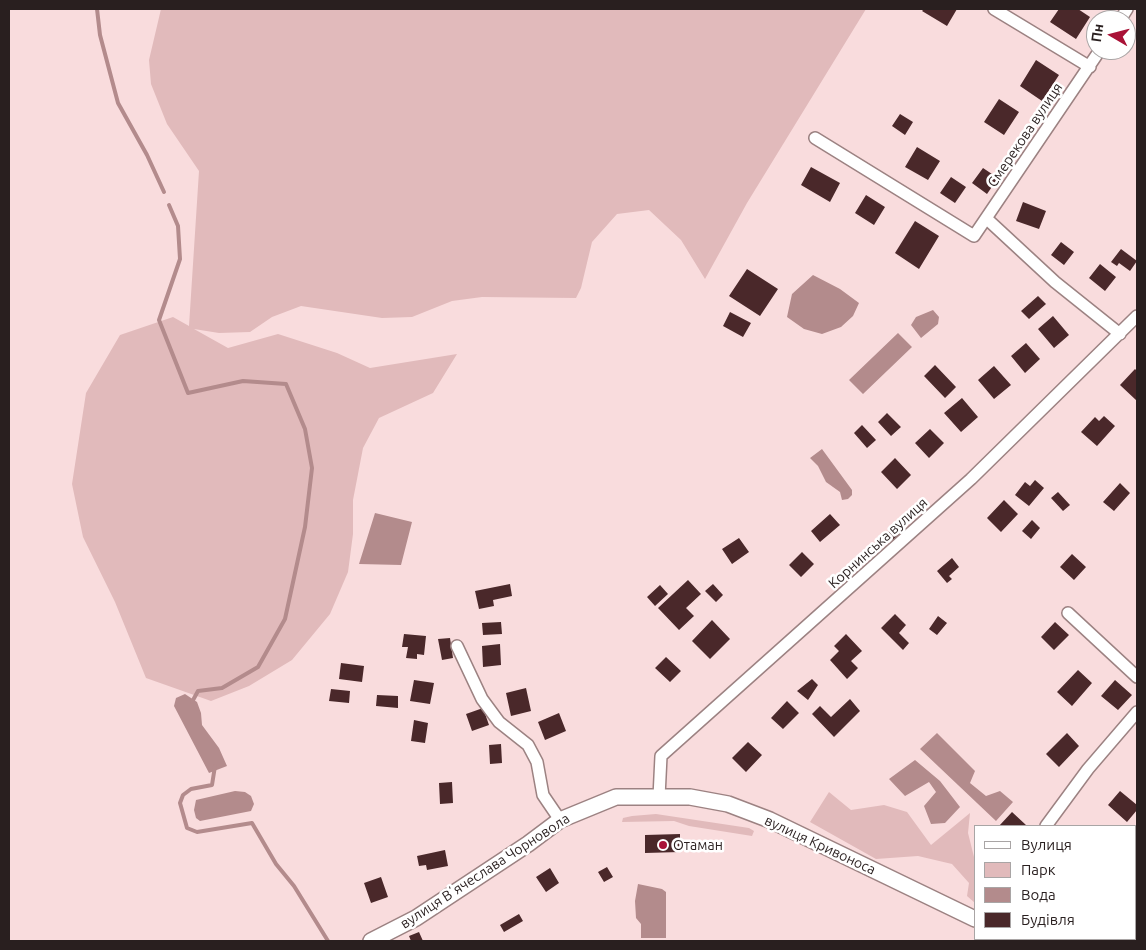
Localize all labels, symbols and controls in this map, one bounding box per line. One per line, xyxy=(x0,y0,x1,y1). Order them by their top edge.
north arrow xyxy=(1086,10,1136,60)
text: Пн xyxy=(1088,23,1106,43)
street label: Смерекова вулиця xyxy=(984,80,1066,190)
street label: Корнинська вулиця xyxy=(825,494,931,592)
street label: вулиця Вʼячеслава Чорновола xyxy=(397,810,573,932)
street label: вулиця Кривоноса xyxy=(762,812,878,878)
legend xyxy=(974,825,1136,940)
text: Вулиця xyxy=(1021,836,1072,853)
place label: Отаман xyxy=(673,837,723,853)
marker: Отаман xyxy=(657,839,669,851)
text: Парк xyxy=(1021,861,1056,878)
text: Вода xyxy=(1021,886,1056,903)
text: Будівля xyxy=(1021,911,1075,928)

